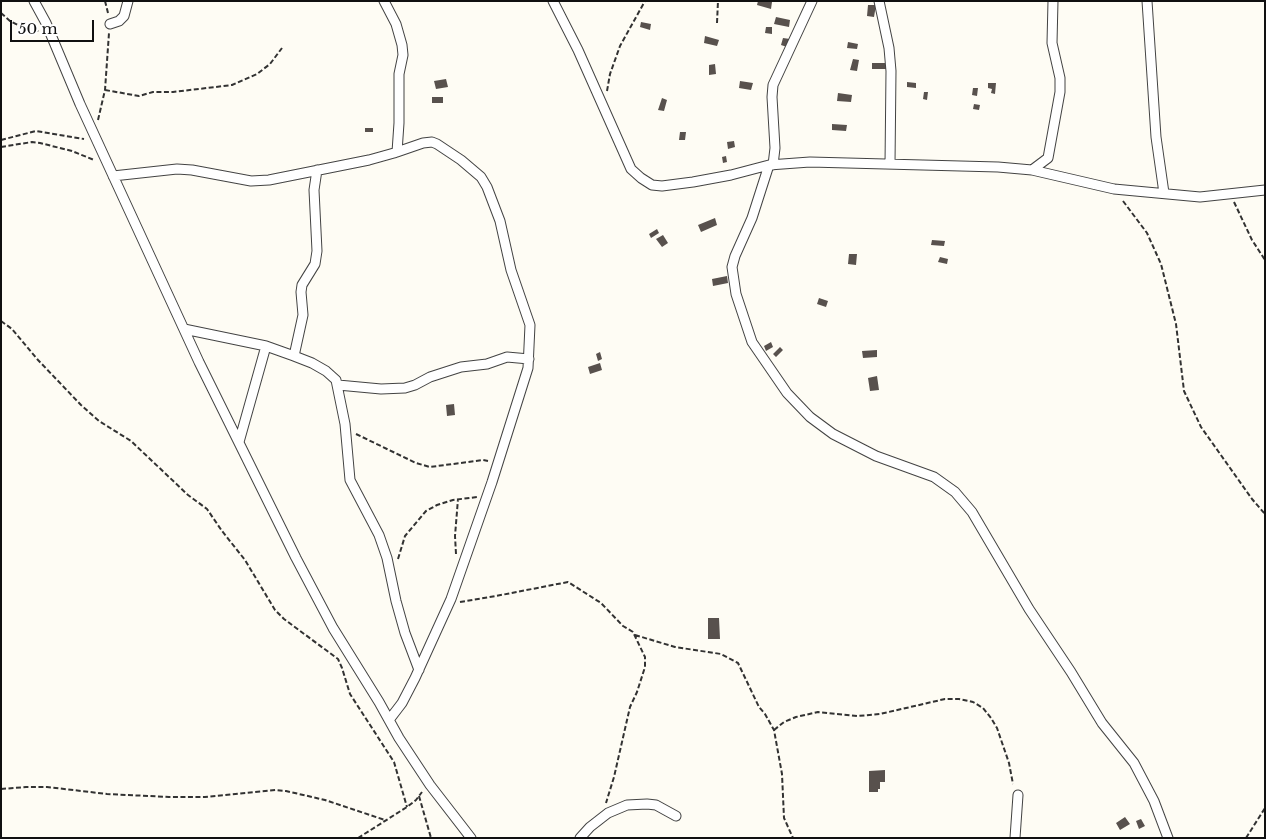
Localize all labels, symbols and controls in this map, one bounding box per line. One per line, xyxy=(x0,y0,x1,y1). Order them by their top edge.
scale bar xyxy=(12,10,96,42)
text: 50 m xyxy=(18,19,58,38)

